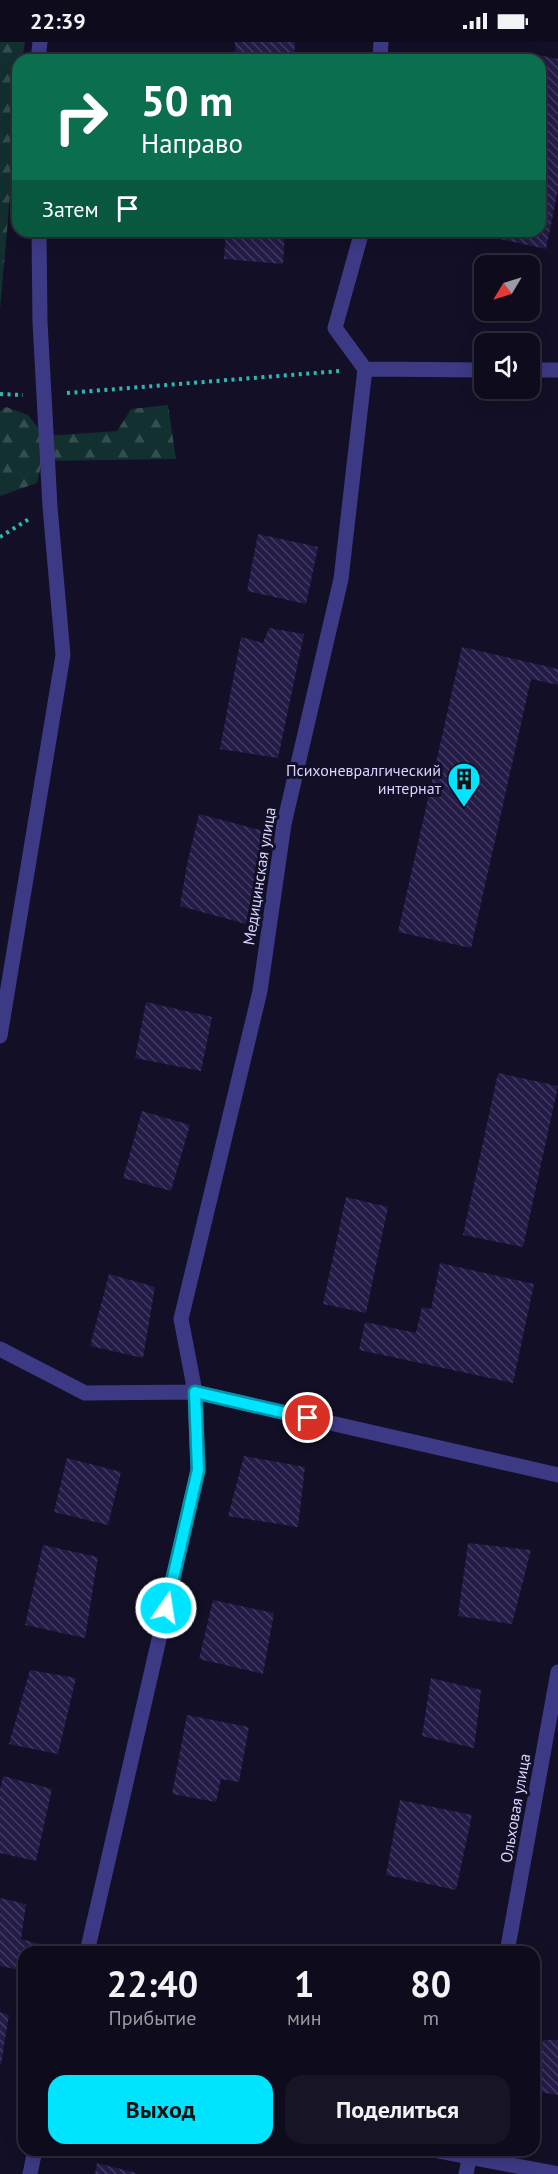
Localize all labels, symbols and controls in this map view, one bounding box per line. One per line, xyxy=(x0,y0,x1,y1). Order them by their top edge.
text: 22:39 xyxy=(30,7,86,35)
text: 50 m xyxy=(141,73,233,128)
icon: right xyxy=(42,78,120,156)
text: Направо xyxy=(141,126,243,160)
icon: arrive xyxy=(111,192,144,225)
text: Затем xyxy=(42,195,99,223)
north arrow xyxy=(474,255,540,321)
map controls xyxy=(474,255,540,399)
button: sound xyxy=(474,333,540,399)
place label: Психоневралгический интернат xyxy=(286,760,442,798)
building icon: Психоневралгический интернат xyxy=(446,761,482,808)
street label: Медицинская улица xyxy=(238,806,280,946)
pin xyxy=(282,1392,333,1443)
icon: arrive xyxy=(291,1401,324,1434)
position arrow xyxy=(134,1576,198,1640)
street label: Ольховая улица xyxy=(496,1752,534,1864)
text: 22:40 xyxy=(107,1960,198,2007)
text: 1 xyxy=(294,1960,314,2007)
text: 80 xyxy=(410,1960,451,2007)
text: Прибытие xyxy=(109,2005,196,2031)
text: мин xyxy=(287,2005,322,2031)
text: m xyxy=(423,2005,439,2031)
button: Выход xyxy=(48,2075,273,2144)
button: Поделиться xyxy=(285,2075,510,2144)

